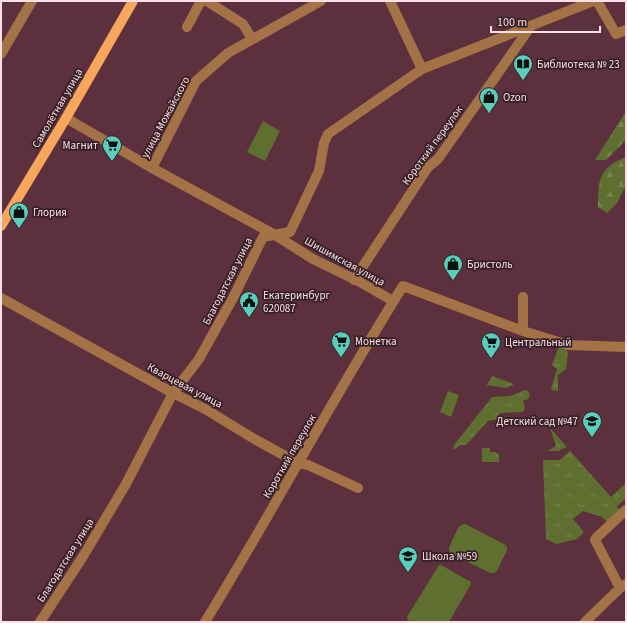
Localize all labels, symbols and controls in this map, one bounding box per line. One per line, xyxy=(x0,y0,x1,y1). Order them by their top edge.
scale bar xyxy=(491,8,600,34)
text: 100 m xyxy=(497,14,527,31)
library icon: Библиотека № 23 xyxy=(512,53,534,81)
place label: Библиотека № 23 xyxy=(537,57,620,72)
street label: Самолётная улица xyxy=(29,66,86,151)
street label: улица Можайского xyxy=(138,74,193,161)
shop icon: Ozon xyxy=(478,86,500,114)
place label: Ozon xyxy=(503,90,527,105)
street label: Короткий переулок xyxy=(398,102,467,188)
supermarket icon: Магнит xyxy=(101,134,123,162)
place label: Магнит xyxy=(62,138,98,153)
shop icon: Глория xyxy=(8,201,30,229)
place label: Глория xyxy=(33,205,67,220)
street label: Шишимская улица xyxy=(302,233,388,290)
street label: Благодатская улица xyxy=(199,235,256,328)
shop icon: Бристоль xyxy=(442,253,464,281)
place label: Бристоль xyxy=(467,257,513,272)
place label: Екатеринбург 620087 xyxy=(263,288,331,316)
public building icon: Екатеринбург 620087 xyxy=(238,290,260,318)
supermarket icon: Монетка xyxy=(330,330,352,358)
supermarket icon: Центральный xyxy=(480,331,502,359)
place label: Монетка xyxy=(355,334,396,349)
place label: Центральный xyxy=(505,335,571,350)
street label: Кварцевая улица xyxy=(145,359,225,412)
school or university icon: Детский сад №47 xyxy=(581,410,603,438)
street label: Короткий переулок xyxy=(259,411,320,501)
place label: Детский сад №47 xyxy=(496,414,578,429)
street label: Благодатская улица xyxy=(33,515,97,605)
school or university icon: Школа №59 xyxy=(397,545,419,573)
place label: Школа №59 xyxy=(422,549,477,564)

